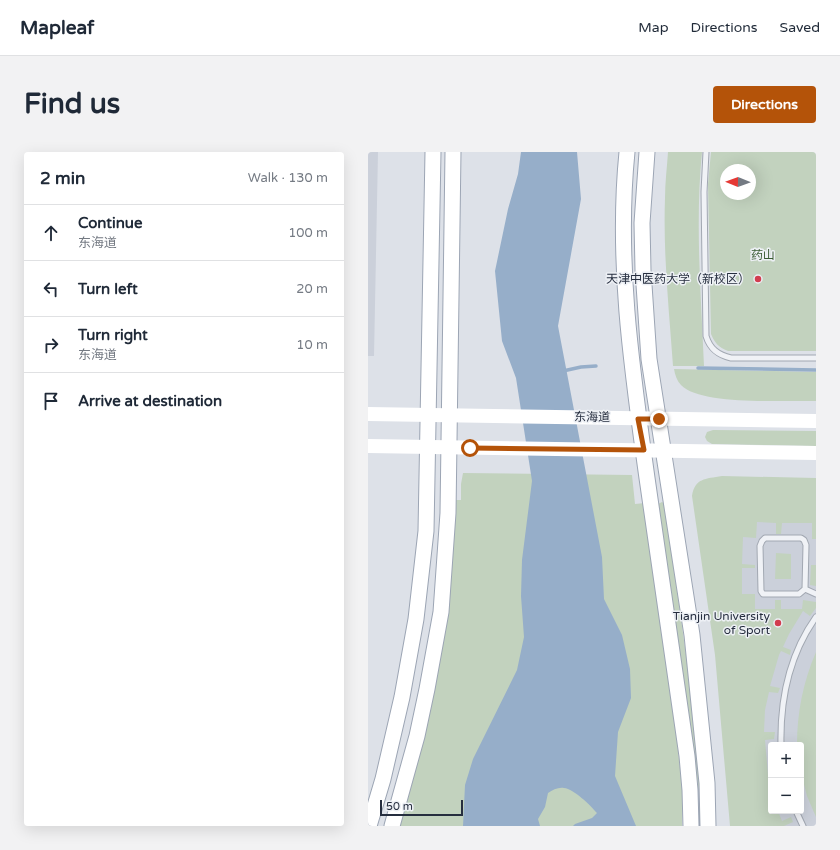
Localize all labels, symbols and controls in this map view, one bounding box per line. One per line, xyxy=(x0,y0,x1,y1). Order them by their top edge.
text: Mapleaf xyxy=(20,17,94,39)
text: Map xyxy=(638,19,669,36)
text: Directions xyxy=(691,19,758,36)
text: Saved xyxy=(780,19,820,36)
button: Directions xyxy=(713,86,816,123)
text: Find us xyxy=(24,87,120,121)
north arrow xyxy=(720,164,756,200)
text: 2 min xyxy=(40,168,85,189)
text: Walk · 130 m xyxy=(248,170,328,186)
text: Continue xyxy=(78,214,142,232)
icon: ahead xyxy=(40,222,62,244)
text: 100 m xyxy=(288,225,328,241)
text: 东海道 xyxy=(78,235,117,251)
park label: 药山 xyxy=(751,248,775,262)
place label: 天津中医药大学（新校区） xyxy=(606,272,750,286)
marker: 天津中医药大学（新校区） xyxy=(753,274,763,284)
icon: left xyxy=(40,278,62,300)
text: Turn left xyxy=(78,280,138,298)
text: 20 m xyxy=(296,281,328,297)
text: Turn right xyxy=(78,326,148,344)
icon: right xyxy=(40,334,62,356)
text: 10 m xyxy=(296,337,328,353)
text: 东海道 xyxy=(78,347,117,363)
icon: arrive xyxy=(40,390,62,412)
text: Arrive at destination xyxy=(78,392,222,410)
street label: 东海道 xyxy=(574,410,610,424)
route end xyxy=(650,410,668,428)
route start xyxy=(461,439,479,457)
place label: Tianjin University of Sport xyxy=(673,609,771,637)
marker: Tianjin University of Sport xyxy=(773,618,783,628)
map controls xyxy=(768,742,804,814)
button: + xyxy=(768,742,804,778)
button: − xyxy=(768,778,804,814)
scale bar xyxy=(380,798,463,817)
text: 50 m xyxy=(386,800,413,813)

